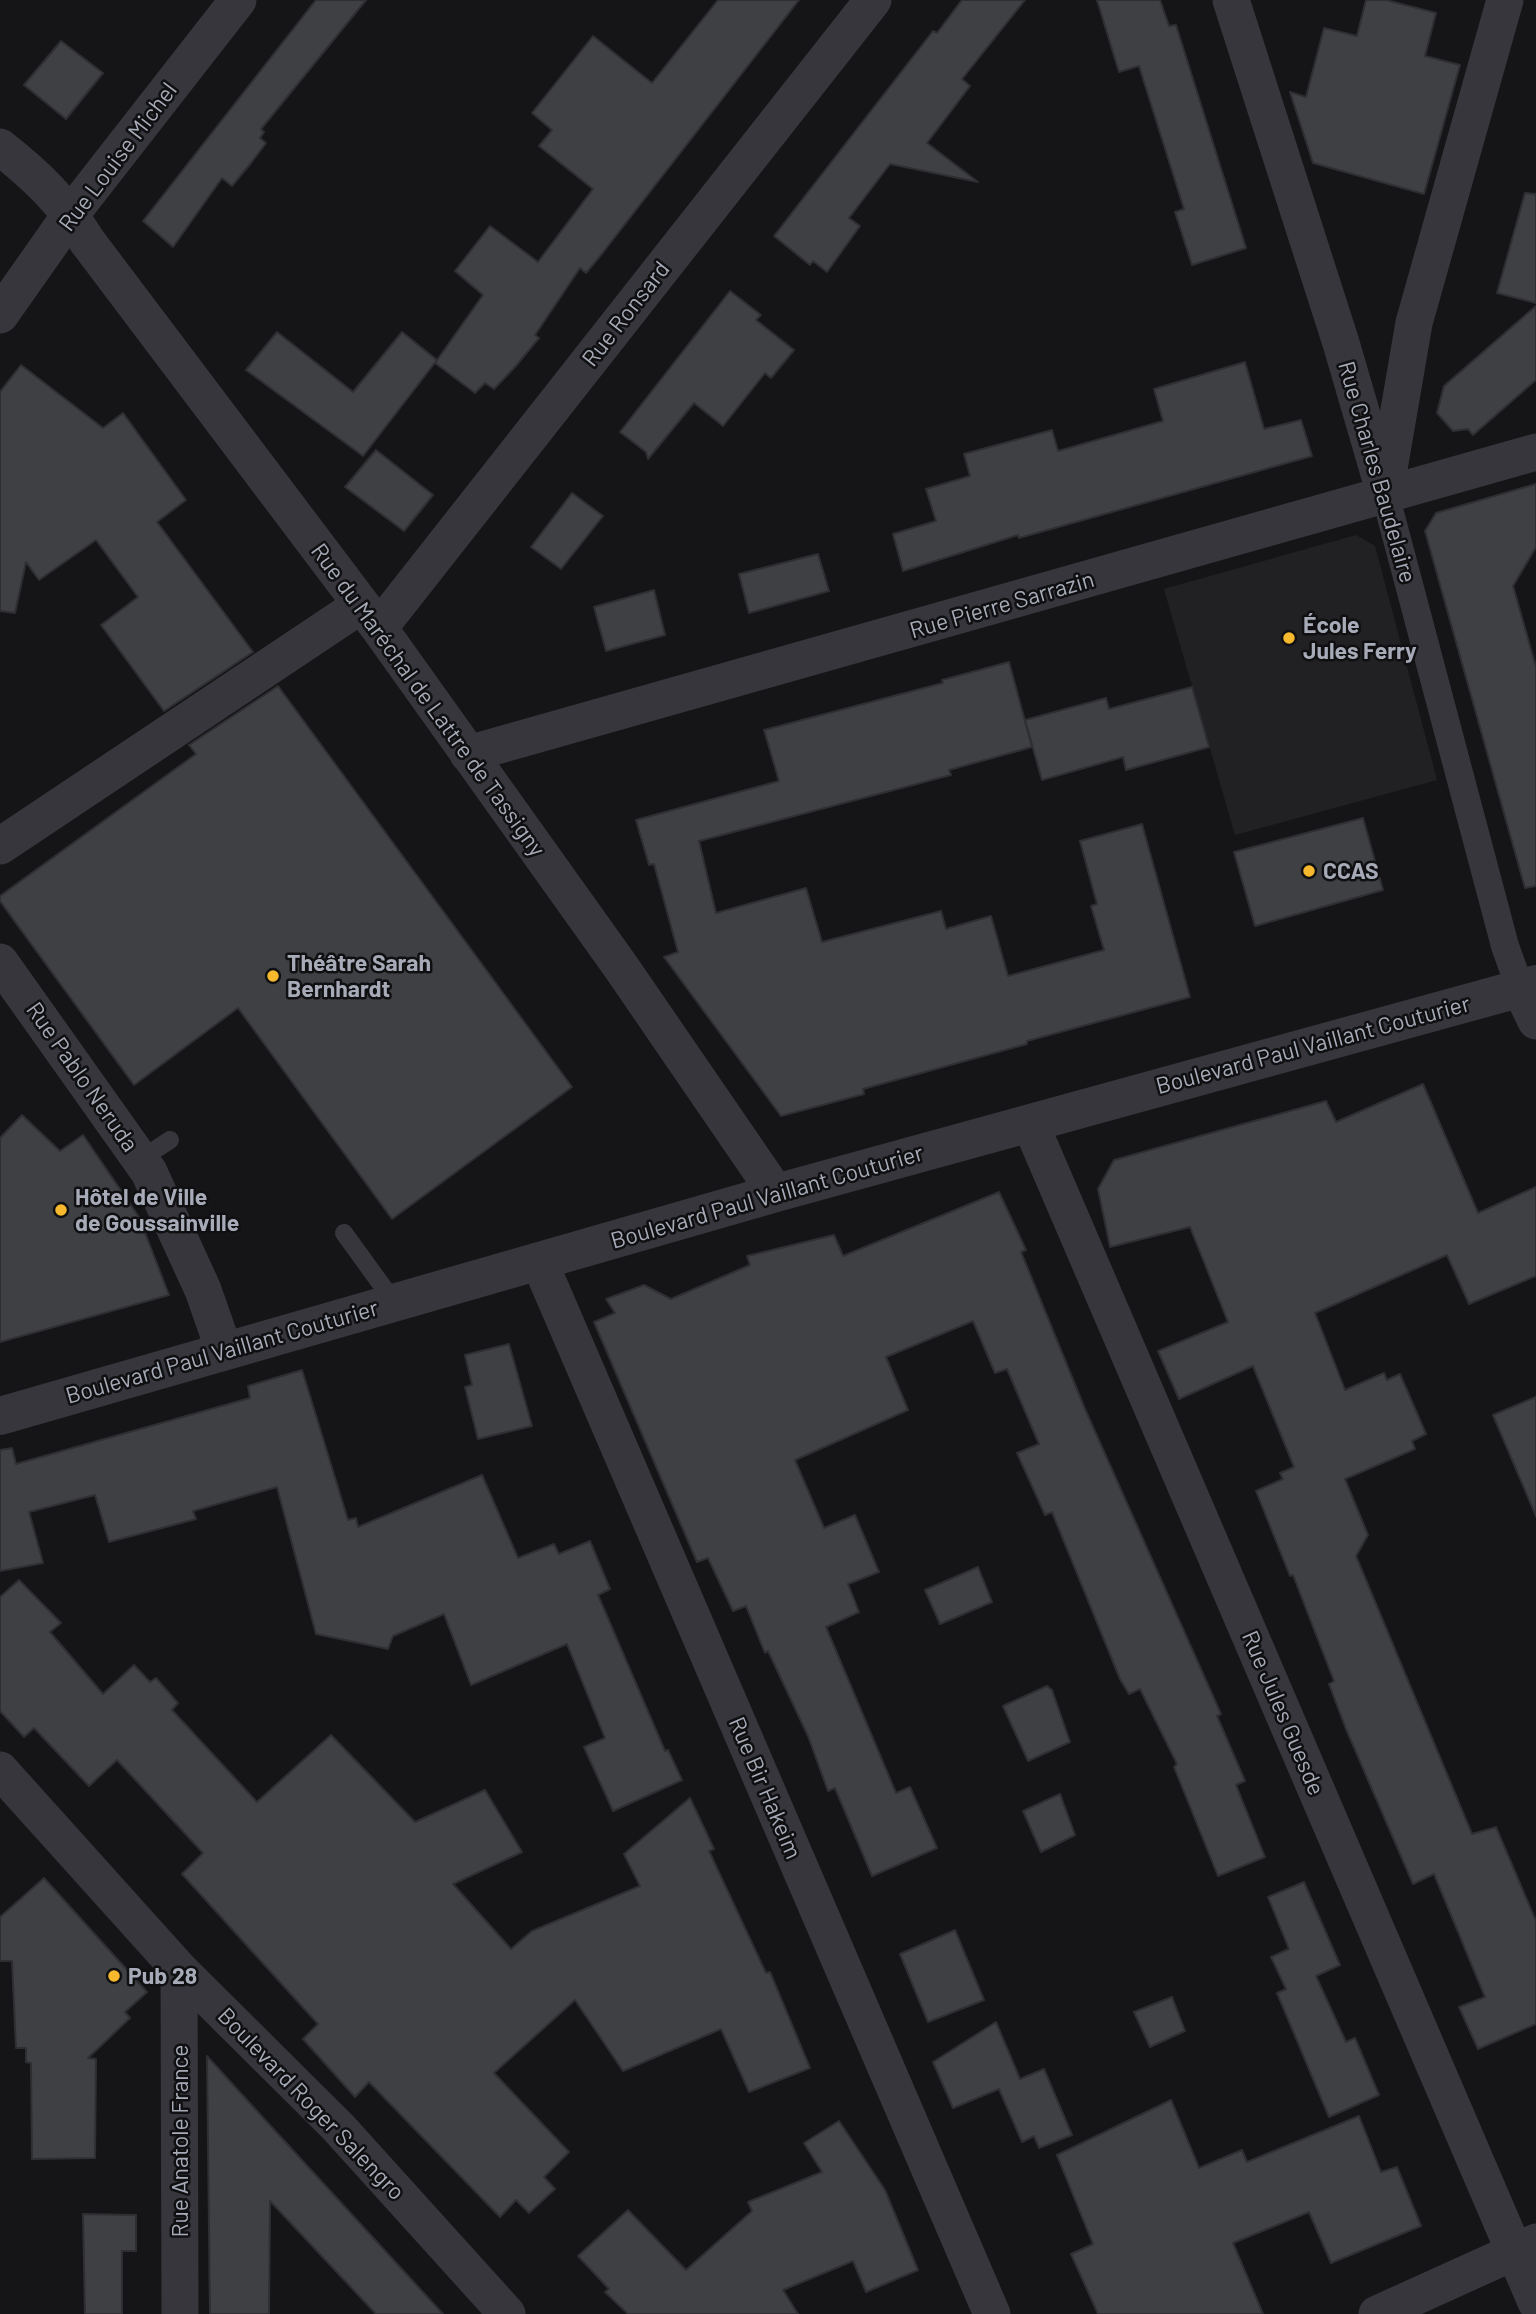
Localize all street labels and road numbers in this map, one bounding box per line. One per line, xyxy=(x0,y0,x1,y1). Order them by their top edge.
street label: Rue Louise Michel xyxy=(53,77,183,237)
street label: Rue Ronsard xyxy=(576,256,676,372)
street label: Rue Charles Baudelaire xyxy=(1332,358,1422,586)
street label: Rue du Maréchal de Lattre de Tassigny xyxy=(305,538,551,862)
street label: Rue Pierre Sarrazin xyxy=(907,565,1097,645)
street label: Boulevard Paul Vaillant Couturier xyxy=(1153,990,1473,1100)
street label: Rue Pablo Neruda xyxy=(20,997,144,1157)
street label: Boulevard Paul Vaillant Couturier xyxy=(607,1139,927,1255)
street label: Boulevard Paul Vaillant Couturier xyxy=(62,1294,382,1410)
street label: Rue Jules Guesde xyxy=(1236,1626,1330,1800)
street label: Rue Bir Hakeim xyxy=(723,1713,807,1863)
street label: Boulevard Roger Salengro xyxy=(212,2002,410,2206)
street label: Rue Anatole France xyxy=(166,2044,194,2238)

